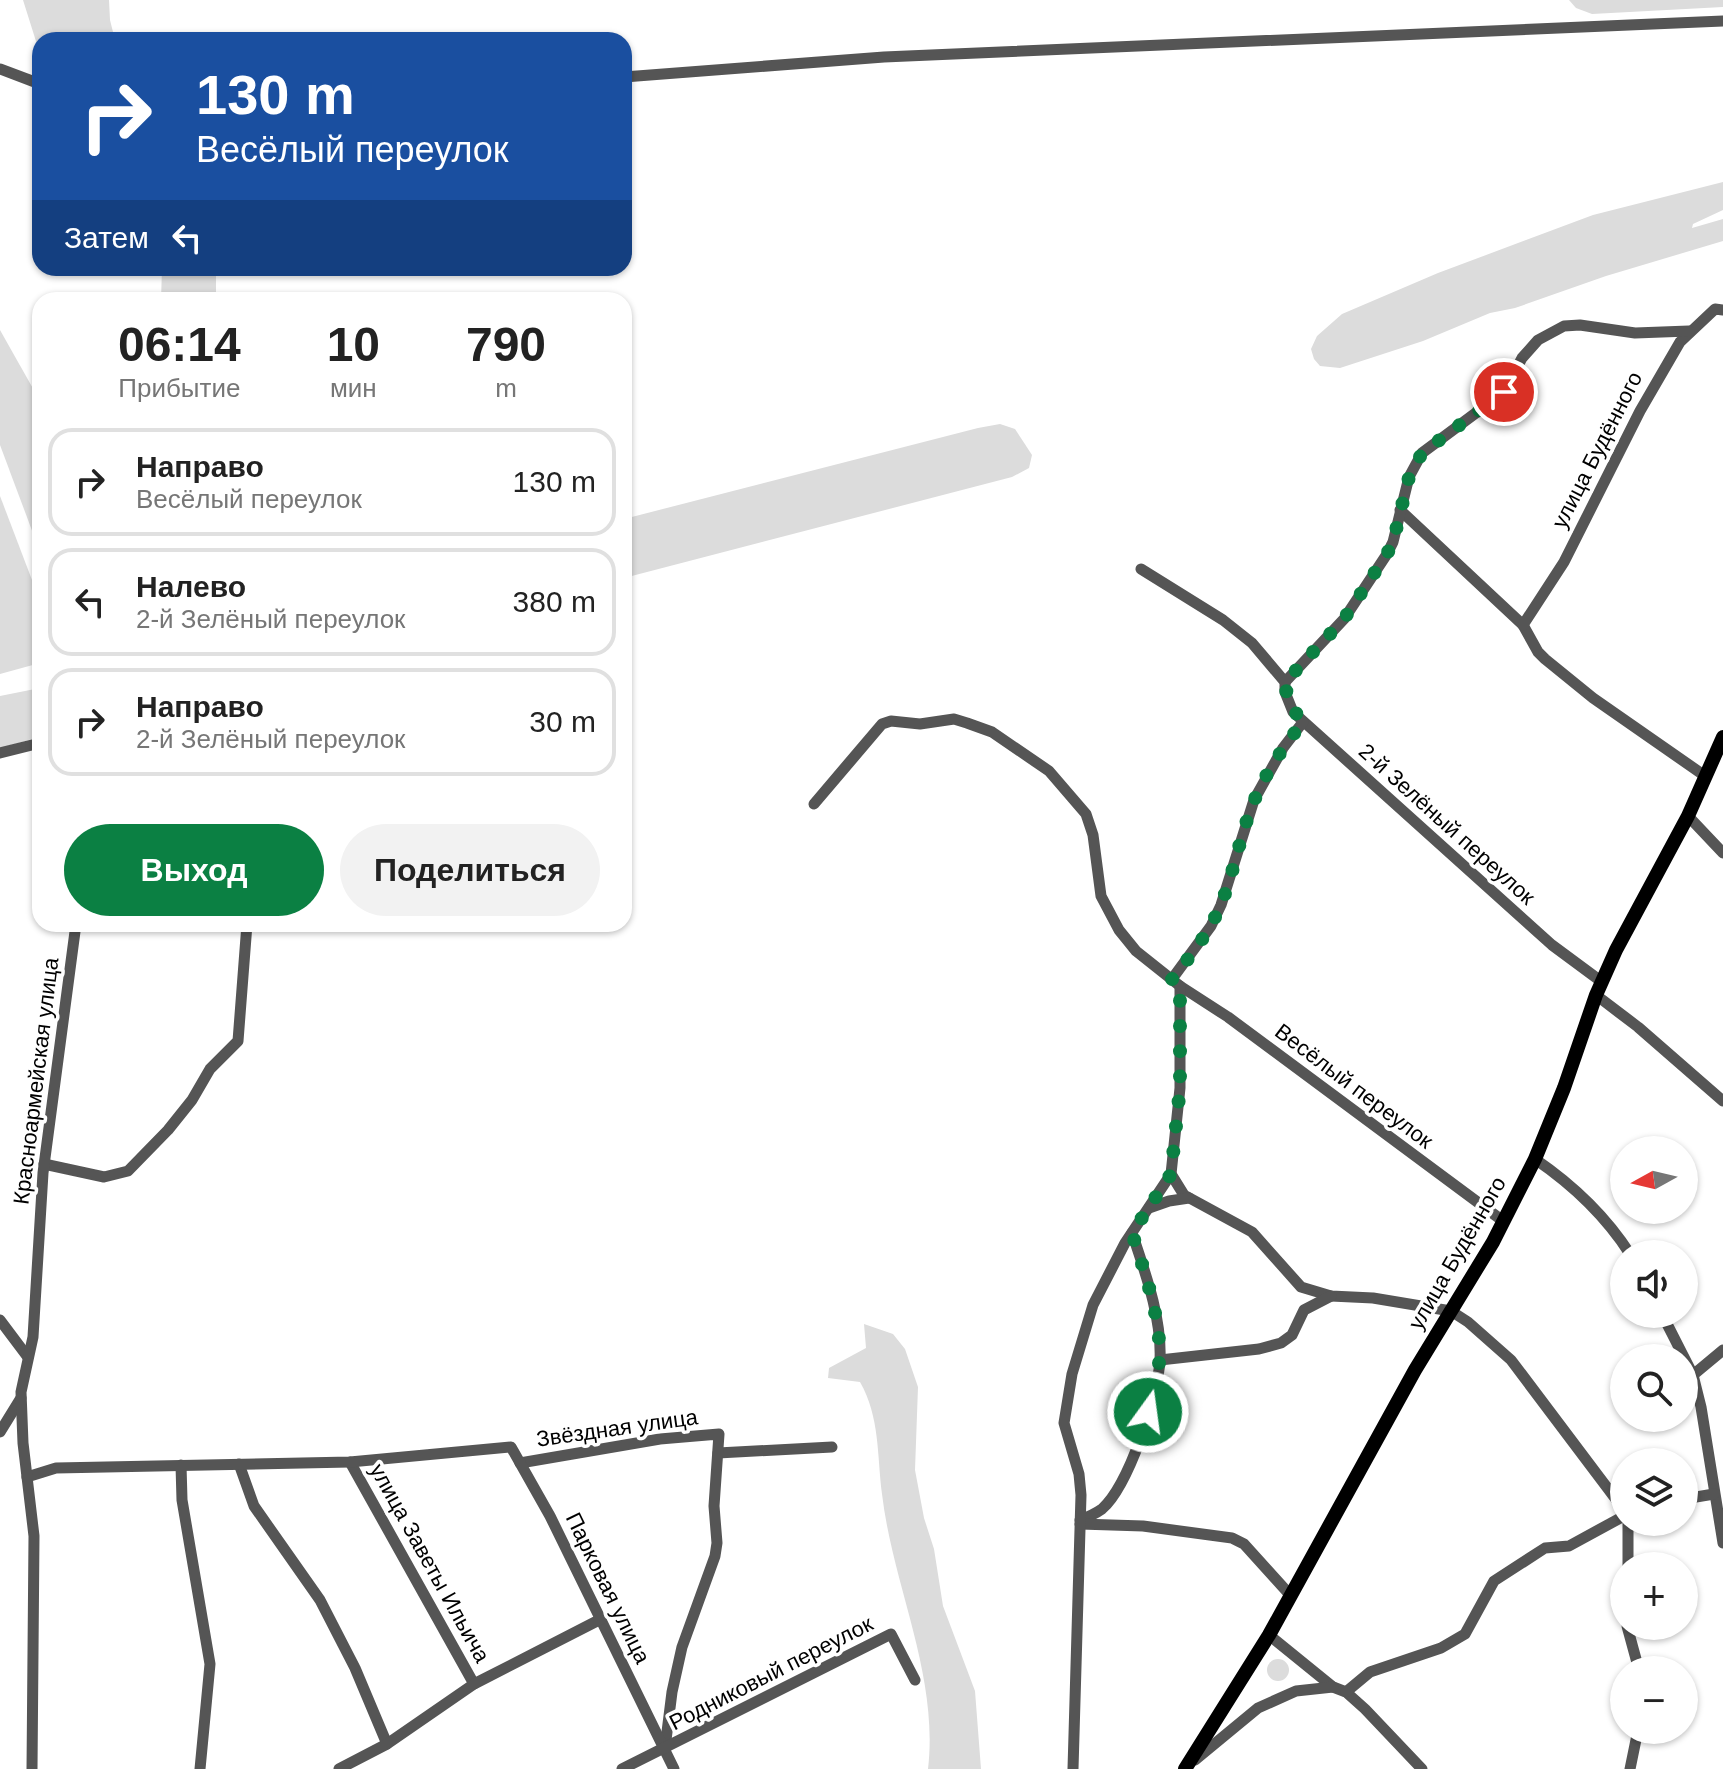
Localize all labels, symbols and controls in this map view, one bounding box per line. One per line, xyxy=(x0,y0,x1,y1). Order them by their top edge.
text: 130 m xyxy=(196,63,355,126)
icon: right xyxy=(64,64,168,168)
text: Весёлый переулок xyxy=(196,129,509,170)
icon: left xyxy=(165,216,209,260)
text: Затем xyxy=(64,221,149,254)
text: 06:14 xyxy=(118,318,241,371)
text: 10 xyxy=(327,318,380,371)
text: 790 xyxy=(466,318,546,371)
pin xyxy=(1470,358,1538,426)
street label: улица Будённого xyxy=(1547,368,1647,532)
icon: arrive xyxy=(1482,370,1526,414)
text: Прибытие xyxy=(118,373,240,403)
text: мин xyxy=(330,373,377,403)
text: m xyxy=(495,373,517,403)
text: Направо xyxy=(136,450,264,483)
icon: right xyxy=(68,460,112,504)
text: 130 m xyxy=(513,465,596,498)
text: Весёлый переулок xyxy=(136,484,362,514)
text: Налево xyxy=(136,570,246,603)
icon: left xyxy=(68,580,112,624)
text: 380 m xyxy=(513,585,596,618)
text: 2-й Зелёный переулок xyxy=(136,604,405,634)
text: Направо xyxy=(136,690,264,723)
icon: right xyxy=(68,700,112,744)
text: 30 m xyxy=(529,705,596,738)
text: 2-й Зелёный переулок xyxy=(136,724,405,754)
street label: 2-й Зелёный переулок xyxy=(1354,738,1540,910)
button: Выход xyxy=(64,824,324,916)
button: Поделиться xyxy=(340,824,600,916)
street label: Красноармейская улица xyxy=(8,955,64,1206)
street label: Весёлый переулок xyxy=(1270,1019,1438,1154)
north arrow xyxy=(1610,1136,1698,1224)
map controls xyxy=(1610,1136,1698,1744)
street label: улица Будённого xyxy=(1403,1172,1511,1334)
button: sound xyxy=(1610,1240,1698,1328)
button: search xyxy=(1610,1344,1698,1432)
position arrow xyxy=(1106,1370,1190,1454)
street label: Звёздная улица xyxy=(535,1404,700,1452)
button: layers xyxy=(1610,1448,1698,1536)
street label: улица Заветы Ильича xyxy=(365,1459,495,1667)
street label: Парковая улица xyxy=(561,1509,656,1668)
button: + xyxy=(1610,1552,1698,1640)
street label: Родниковый переулок xyxy=(665,1611,877,1735)
button: − xyxy=(1610,1656,1698,1744)

